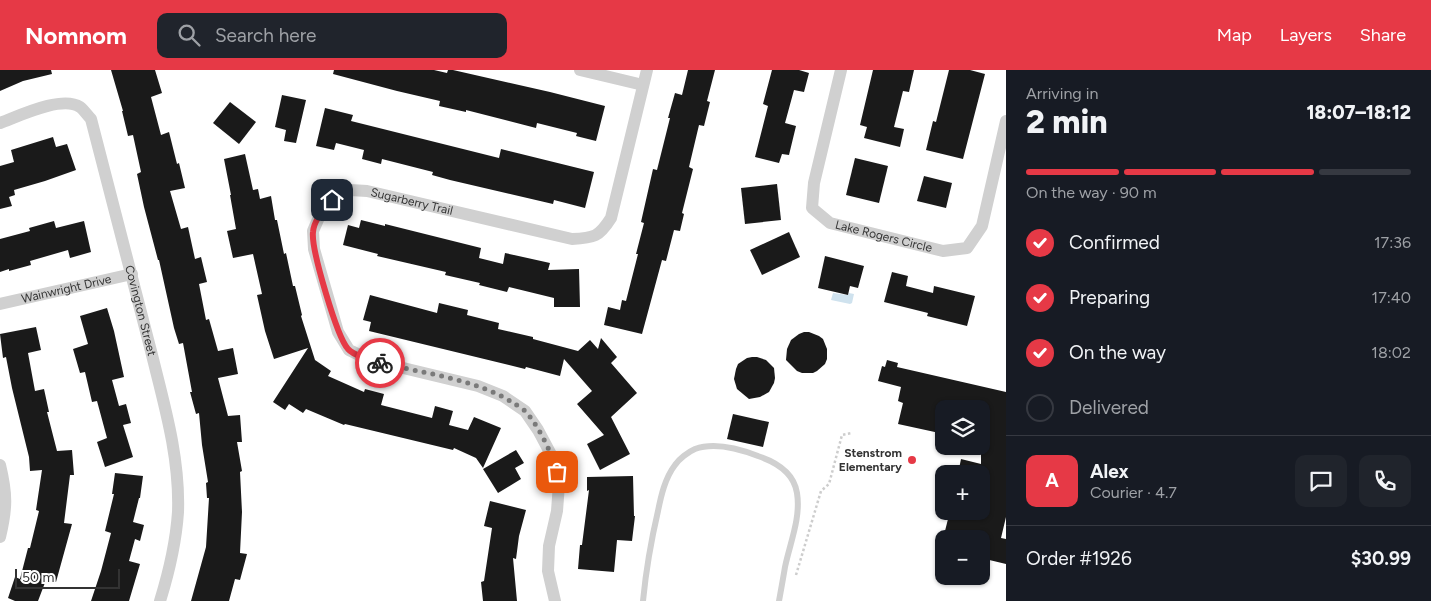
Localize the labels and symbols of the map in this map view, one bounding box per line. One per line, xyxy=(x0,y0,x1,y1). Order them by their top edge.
pin xyxy=(311,179,353,221)
street label: Sugarberry Trail xyxy=(369,185,454,218)
street label: Lake Rogers Circle xyxy=(834,218,934,255)
street label: Covington Street xyxy=(122,264,159,358)
street label: Wainwright Drive xyxy=(20,272,113,306)
courier xyxy=(355,338,405,388)
place label: Stenstrom Elementary xyxy=(839,446,902,474)
pin xyxy=(536,451,578,493)
marker: Stenstrom Elementary xyxy=(906,454,918,466)
scale bar xyxy=(15,566,120,589)

